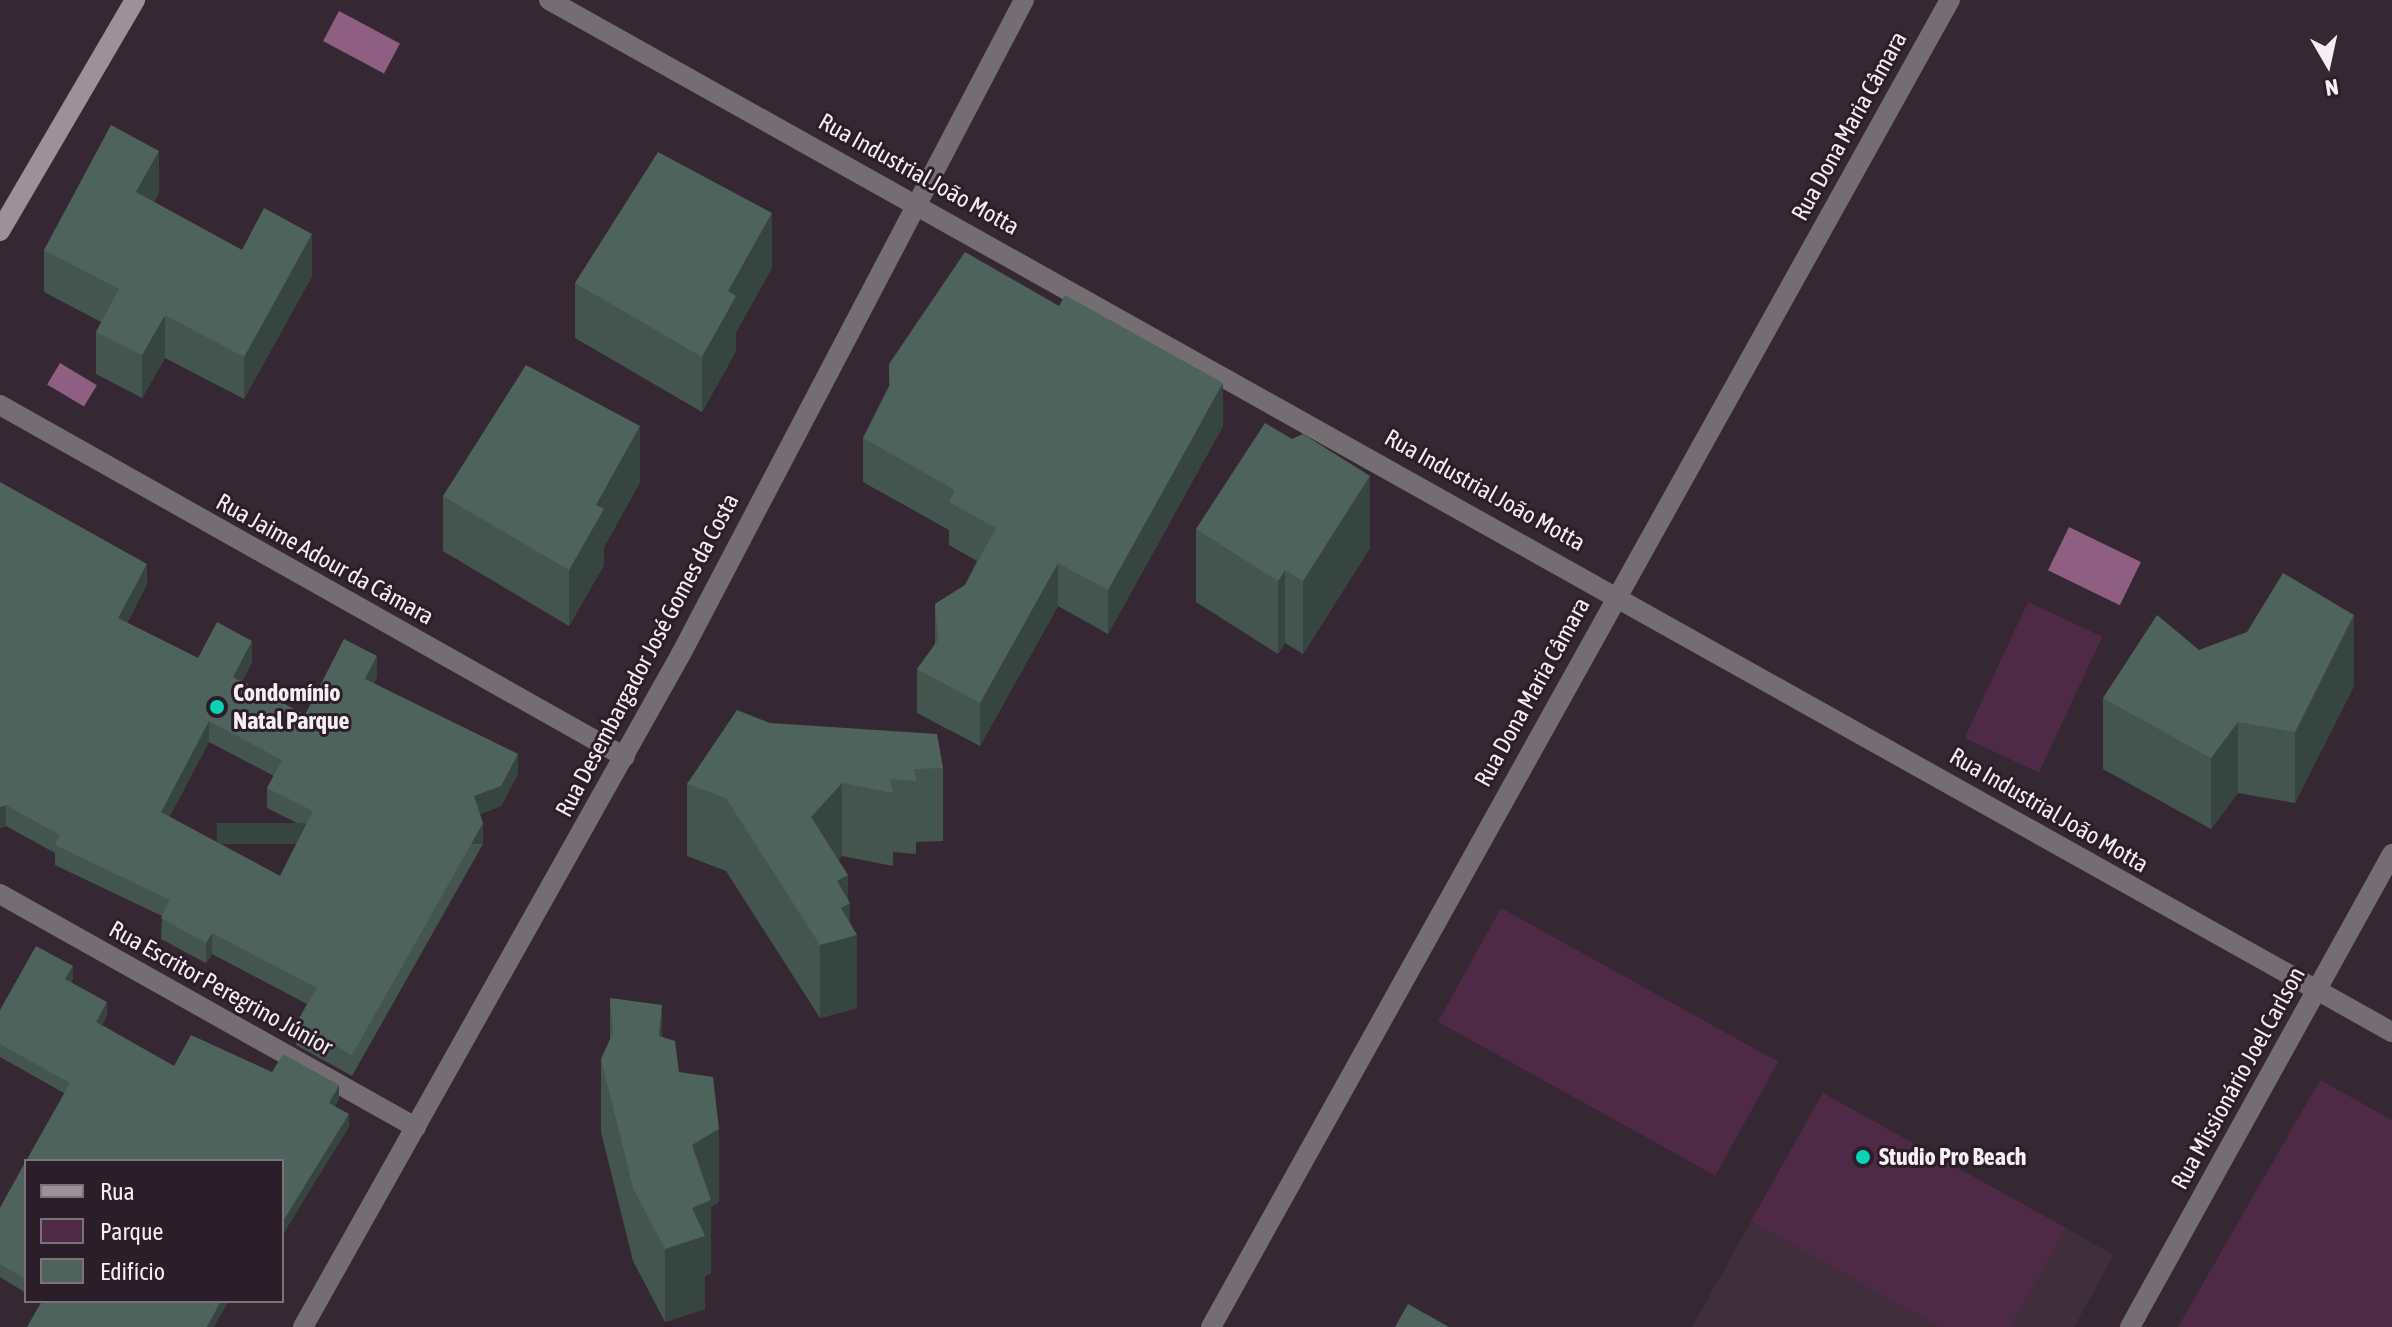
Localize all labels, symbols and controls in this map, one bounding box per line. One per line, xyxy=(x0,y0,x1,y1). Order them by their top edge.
north arrow xyxy=(2288,24,2368,104)
street label: Rua Dona Maria Câmara xyxy=(1785,27,1913,225)
text: N xyxy=(2323,74,2340,102)
street label: Rua Industrial João Motta xyxy=(814,107,1024,241)
street label: Rua Industrial João Motta xyxy=(1380,423,1590,557)
street label: Rua Jaime Adour da Câmara xyxy=(211,487,439,631)
street label: Rua Desembargador José Gomes da Costa xyxy=(549,488,745,822)
street label: Rua Dona Maria Câmara xyxy=(1468,593,1596,791)
place label: Condomínio Natal Parque xyxy=(233,679,349,735)
marker: Condomínio Natal Parque xyxy=(208,698,226,716)
street label: Rua Industrial João Motta xyxy=(1945,741,2153,879)
street label: Rua Escritor Peregrino Júnior xyxy=(104,915,338,1061)
street label: Rua Missionário Joel Carlson xyxy=(2165,962,2311,1194)
place label: Studio Pro Beach xyxy=(1879,1143,2026,1171)
marker: Studio Pro Beach xyxy=(1854,1148,1872,1166)
legend xyxy=(24,1159,284,1303)
text: Rua xyxy=(100,1178,135,1205)
text: Parque xyxy=(100,1218,163,1245)
text: Edifício xyxy=(100,1258,165,1285)

